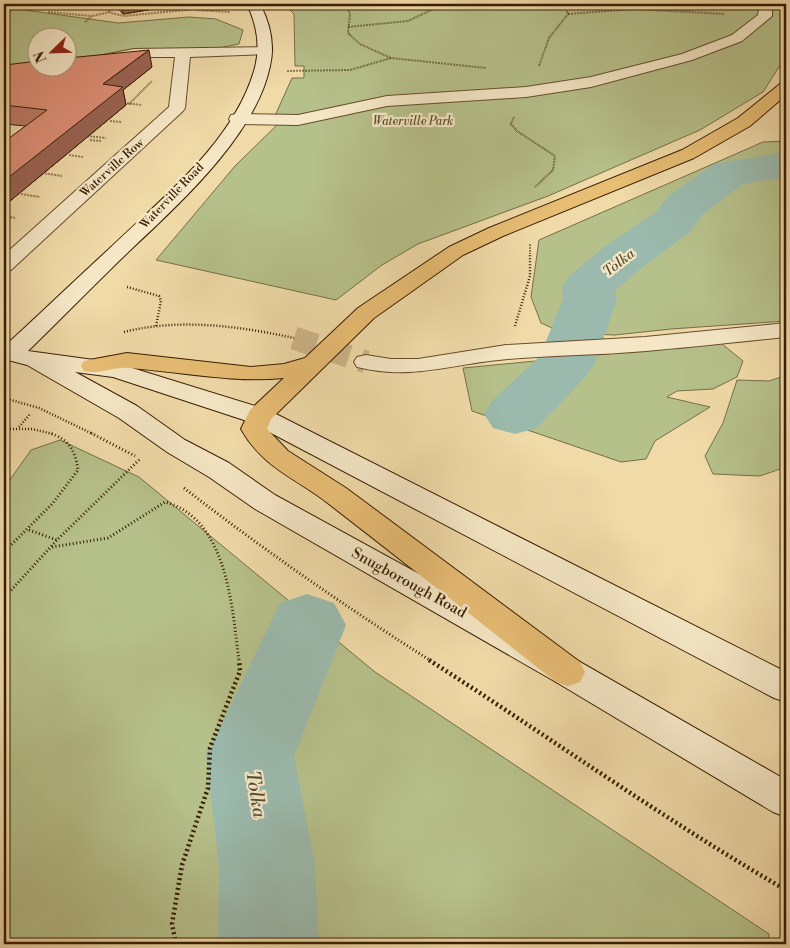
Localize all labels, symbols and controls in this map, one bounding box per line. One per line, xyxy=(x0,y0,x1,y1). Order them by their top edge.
north arrow xyxy=(28,28,78,78)
text: N xyxy=(31,48,51,65)
park label: Waterville Park xyxy=(373,114,453,129)
street label: Waterville Row xyxy=(76,135,148,201)
street label: Waterville Road xyxy=(136,160,207,233)
water label: Tolka xyxy=(600,245,639,281)
street label: Snugborough Road xyxy=(348,543,470,623)
water label: Tolka xyxy=(240,769,272,820)

